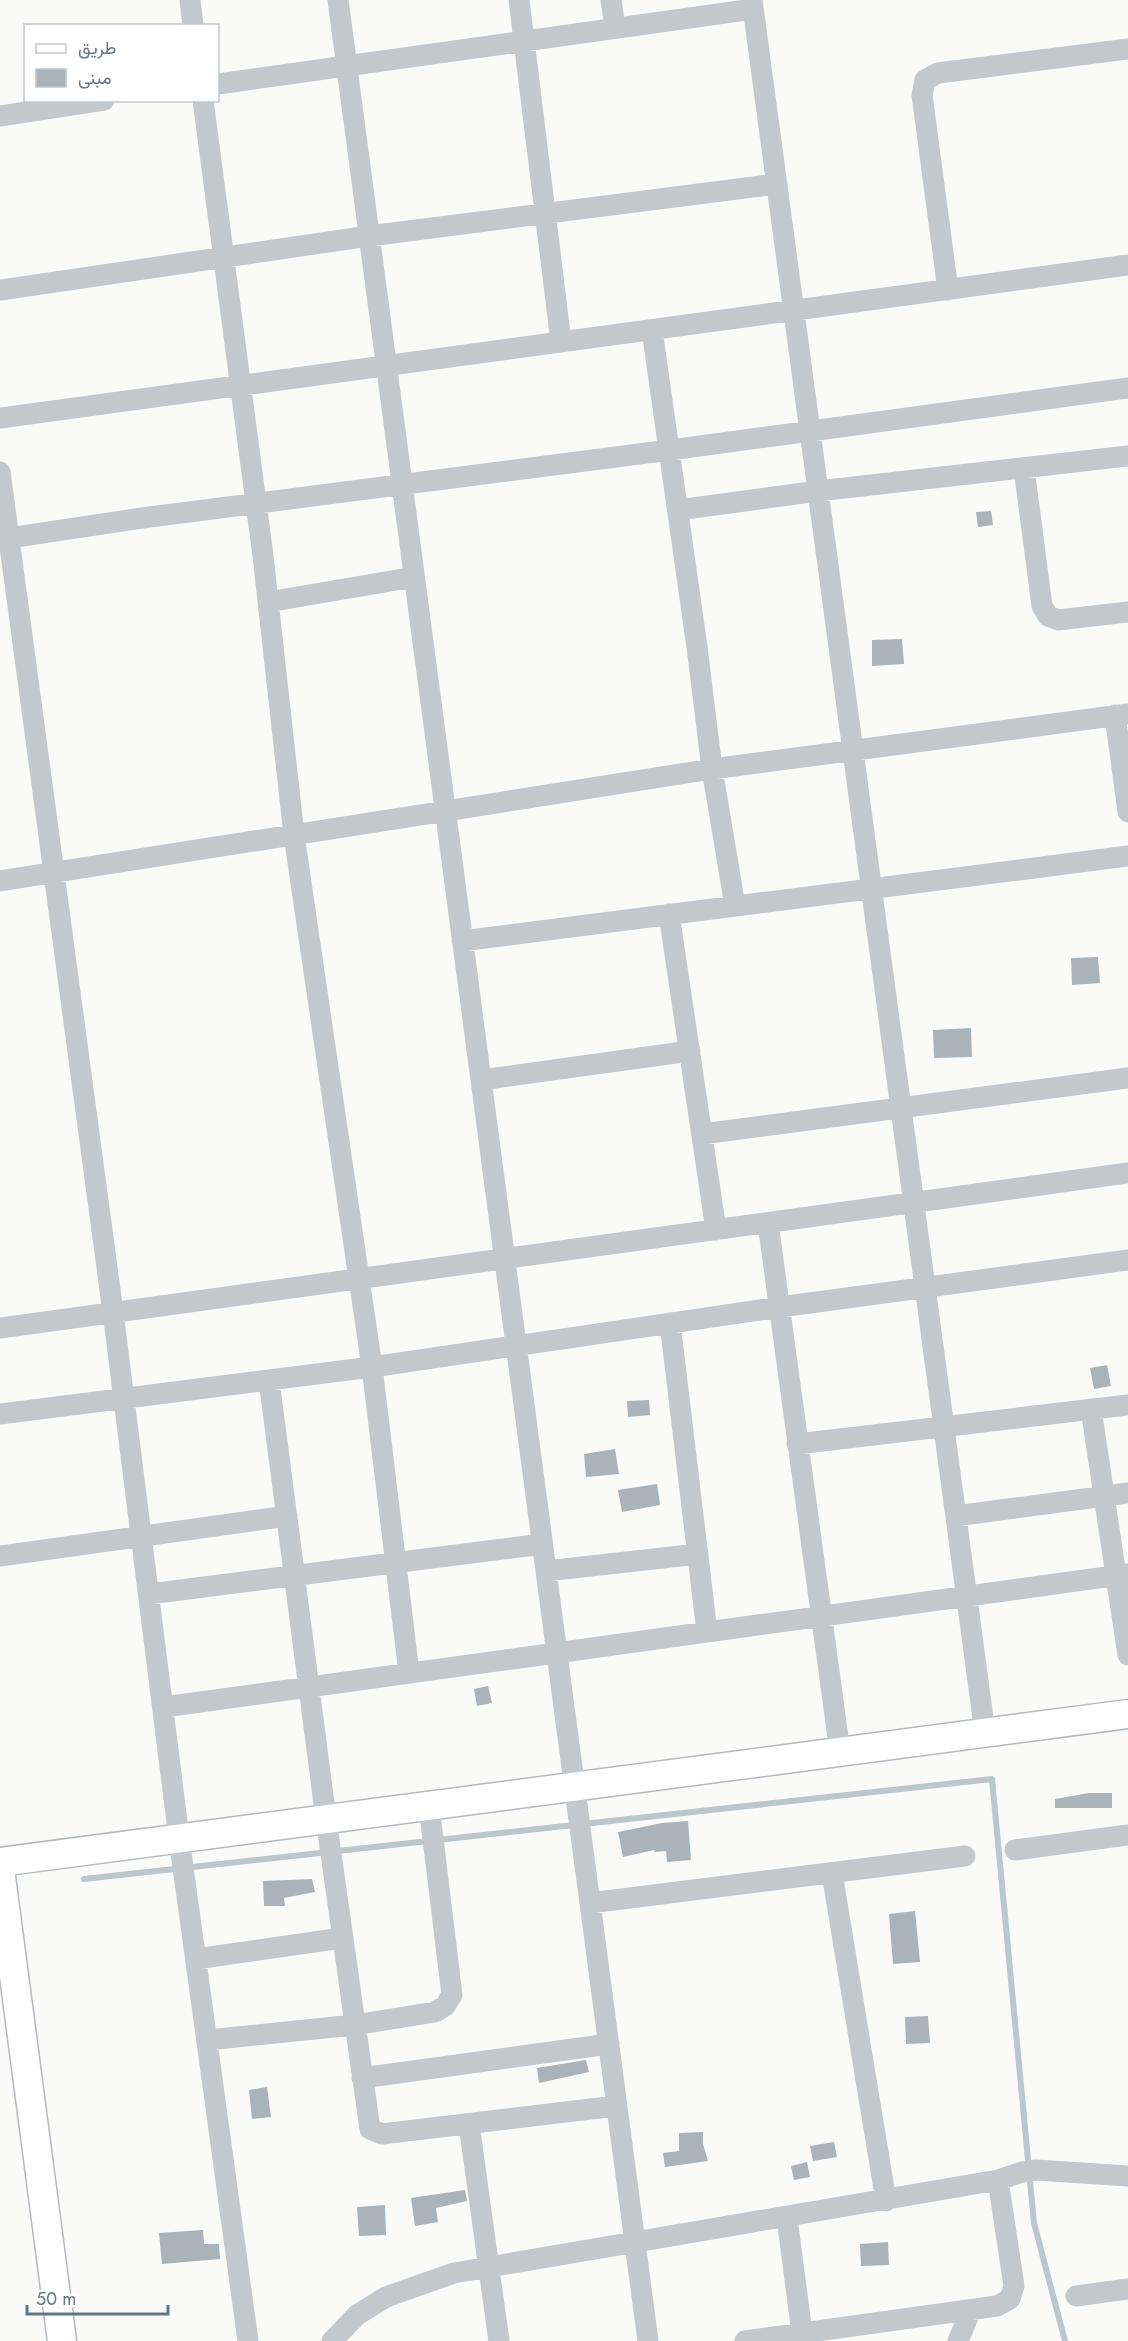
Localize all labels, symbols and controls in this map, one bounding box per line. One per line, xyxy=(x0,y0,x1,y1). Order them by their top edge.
legend xyxy=(24,24,219,102)
text: طريق xyxy=(78,35,116,61)
text: مبنى xyxy=(78,65,112,91)
scale bar xyxy=(27,2278,168,2316)
text: 50 m xyxy=(36,2286,76,2312)

